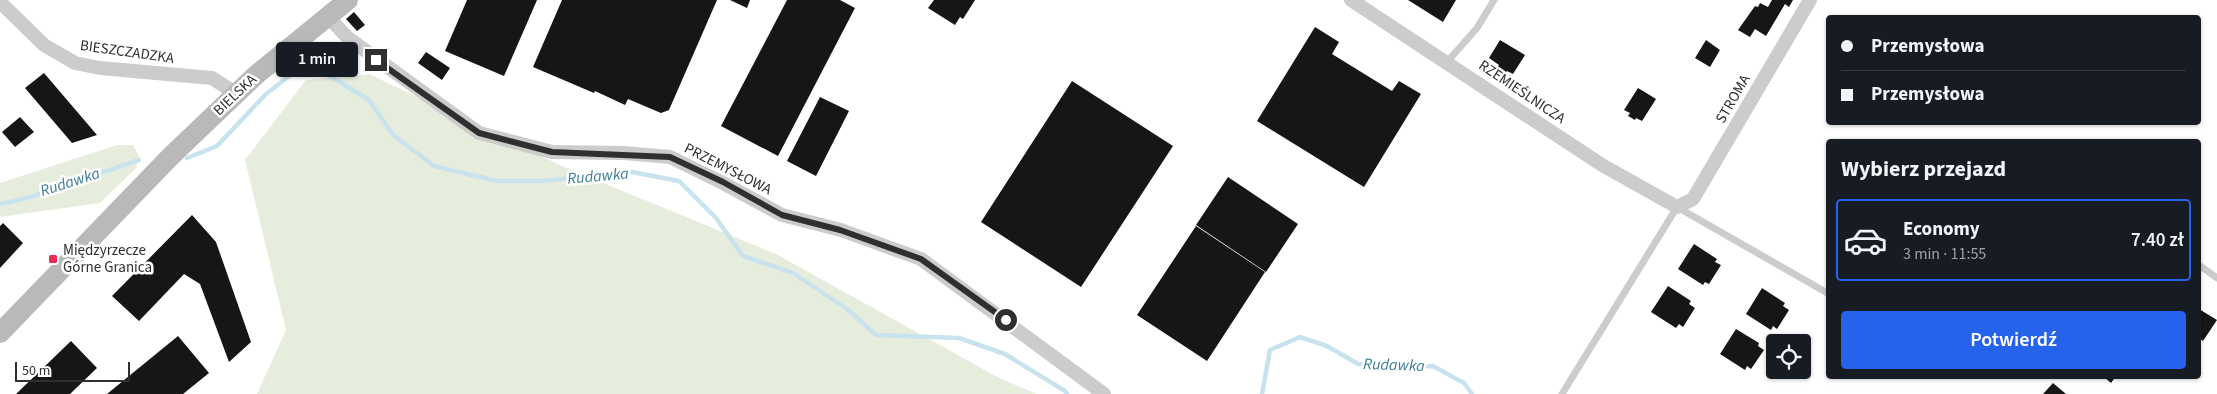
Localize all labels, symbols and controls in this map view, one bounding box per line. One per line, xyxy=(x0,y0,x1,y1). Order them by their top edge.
text: Przemysłowa xyxy=(1871,33,1985,60)
street label: BIESZCZADZKA xyxy=(79,35,176,69)
callout: 1 min xyxy=(276,42,358,78)
text: 1 min xyxy=(298,48,336,70)
route end xyxy=(365,49,387,71)
street label: RZEMIEŚLNICZA xyxy=(1474,55,1570,129)
street label: BIELSKA xyxy=(209,69,262,121)
street label: STROMA xyxy=(1711,70,1756,127)
text: Przemysłowa xyxy=(1871,81,1985,108)
street label: PRZEMYSŁOWA xyxy=(681,138,776,200)
text: Wybierz przejazd xyxy=(1841,153,2006,185)
water label: Rudawka xyxy=(37,162,103,202)
water label: Rudawka xyxy=(566,162,630,190)
text: Economy xyxy=(1903,216,1980,243)
icon: car xyxy=(1843,218,1888,263)
text: 7.40 zł xyxy=(2131,227,2184,254)
place label: Międzyrzecze Górne Granica xyxy=(63,240,152,278)
text: 3 min · 11:55 xyxy=(1903,243,1986,265)
marker: Międzyrzecze Górne Granica xyxy=(47,253,59,265)
route start xyxy=(995,309,1017,331)
button: Potwierdź xyxy=(1841,311,2186,369)
map controls xyxy=(1766,334,1811,379)
button: locate xyxy=(1766,334,1811,379)
water label: Rudawka xyxy=(1363,353,1426,377)
scale bar xyxy=(15,359,130,382)
text: 50 m xyxy=(22,361,50,381)

